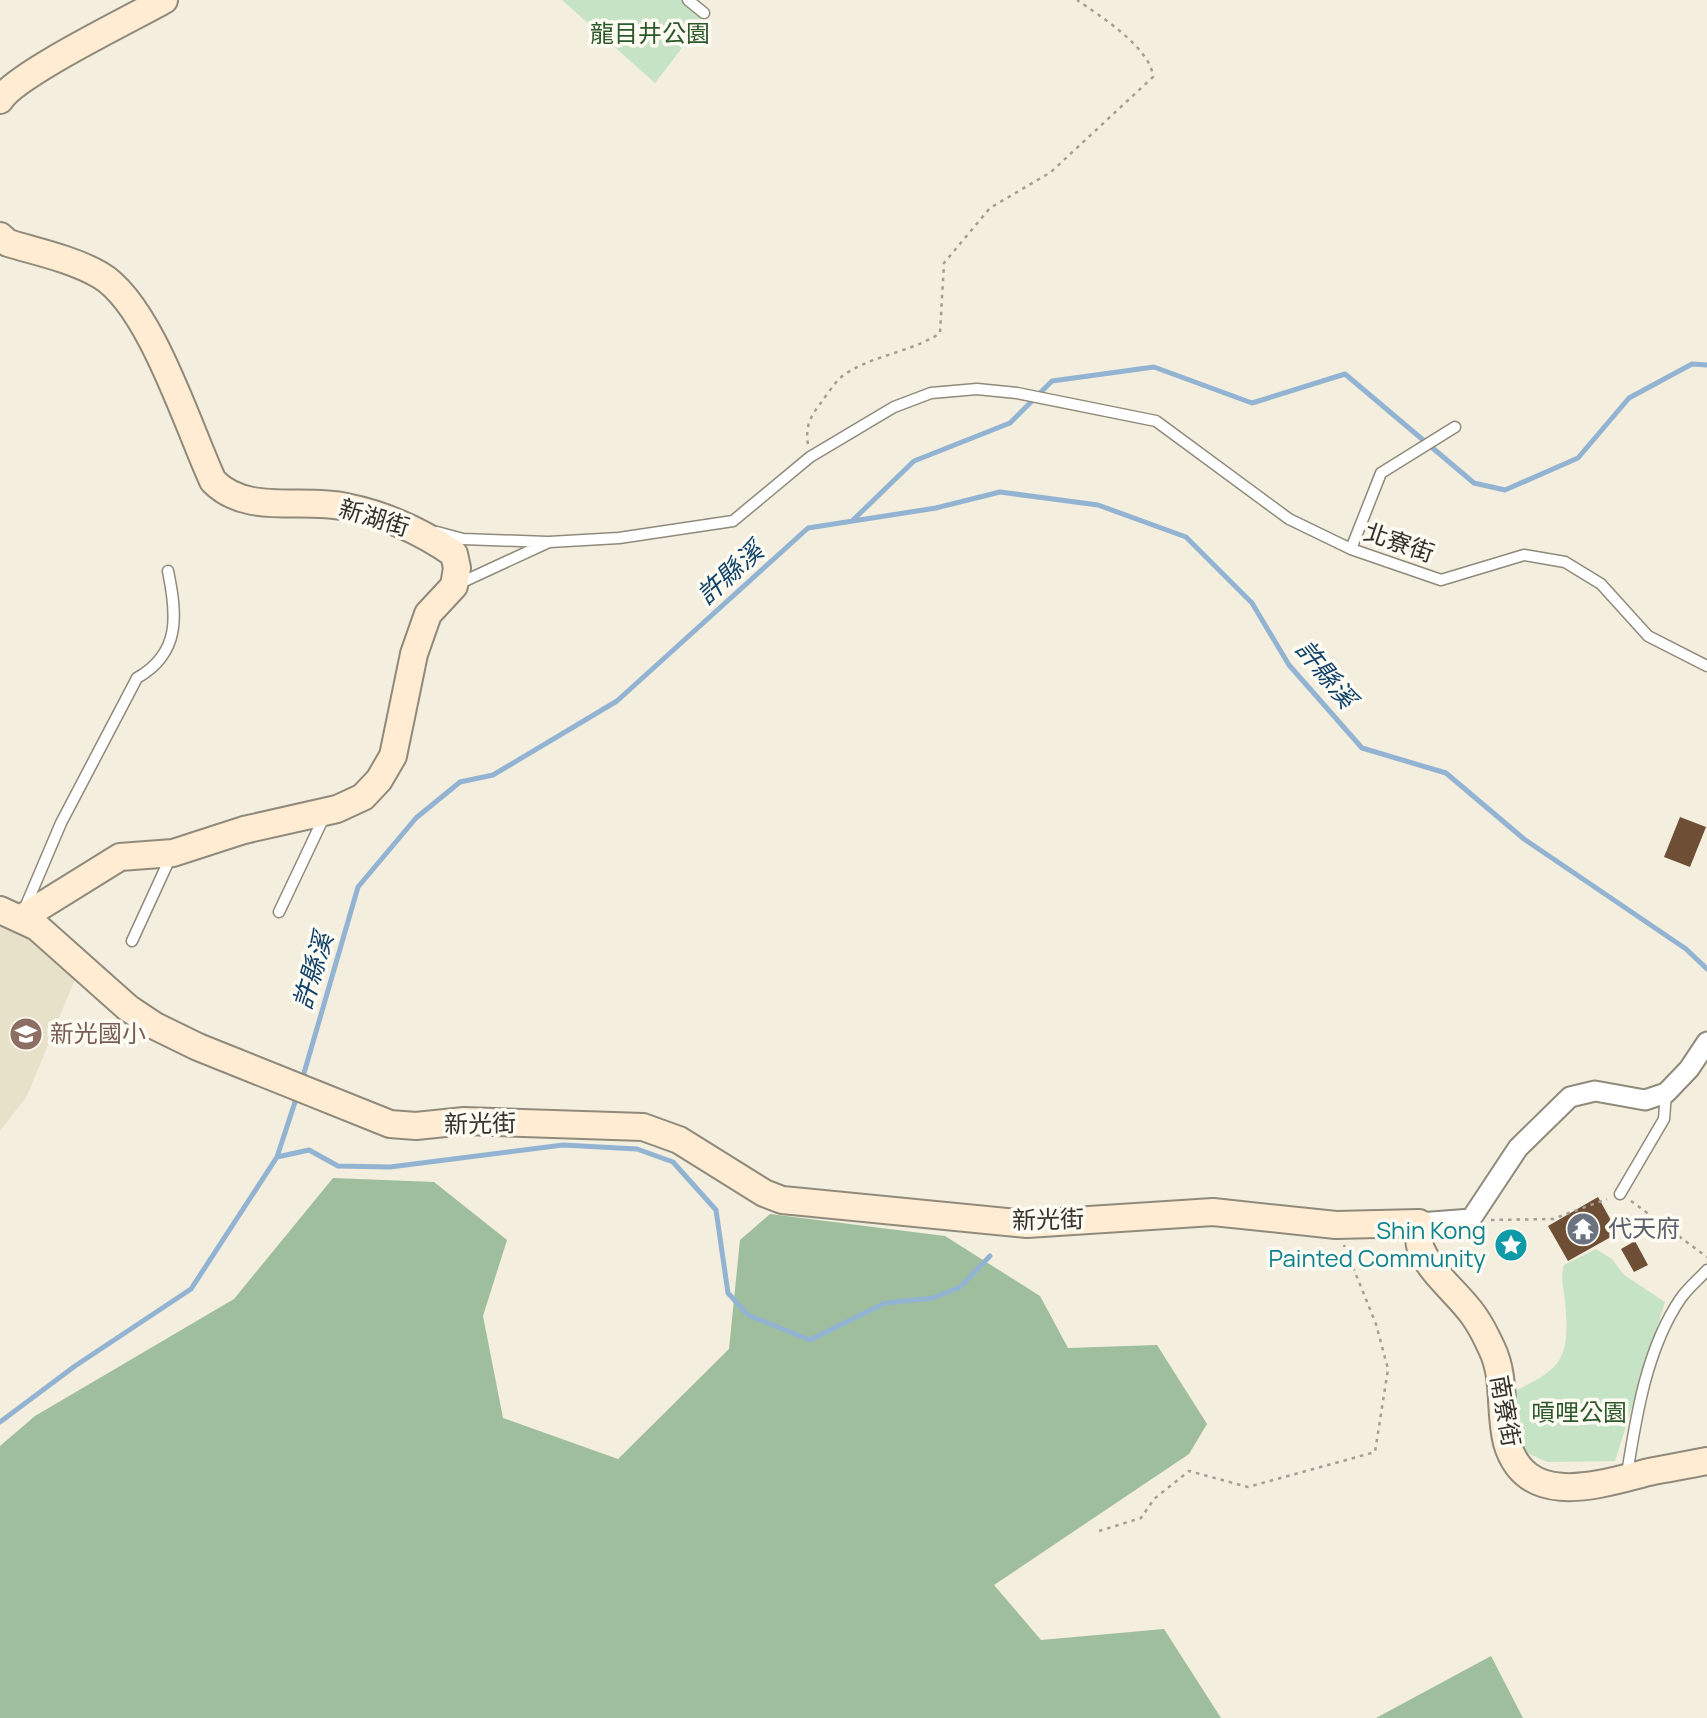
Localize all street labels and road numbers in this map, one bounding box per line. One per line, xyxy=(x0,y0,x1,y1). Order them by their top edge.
street label: 新湖街 xyxy=(335,490,414,543)
street label: 北寮街 xyxy=(1360,514,1439,569)
street label: 新光街 xyxy=(444,1105,516,1140)
street label: 新光街 xyxy=(1012,1201,1084,1236)
street label: 南寮街 xyxy=(1484,1372,1529,1449)

